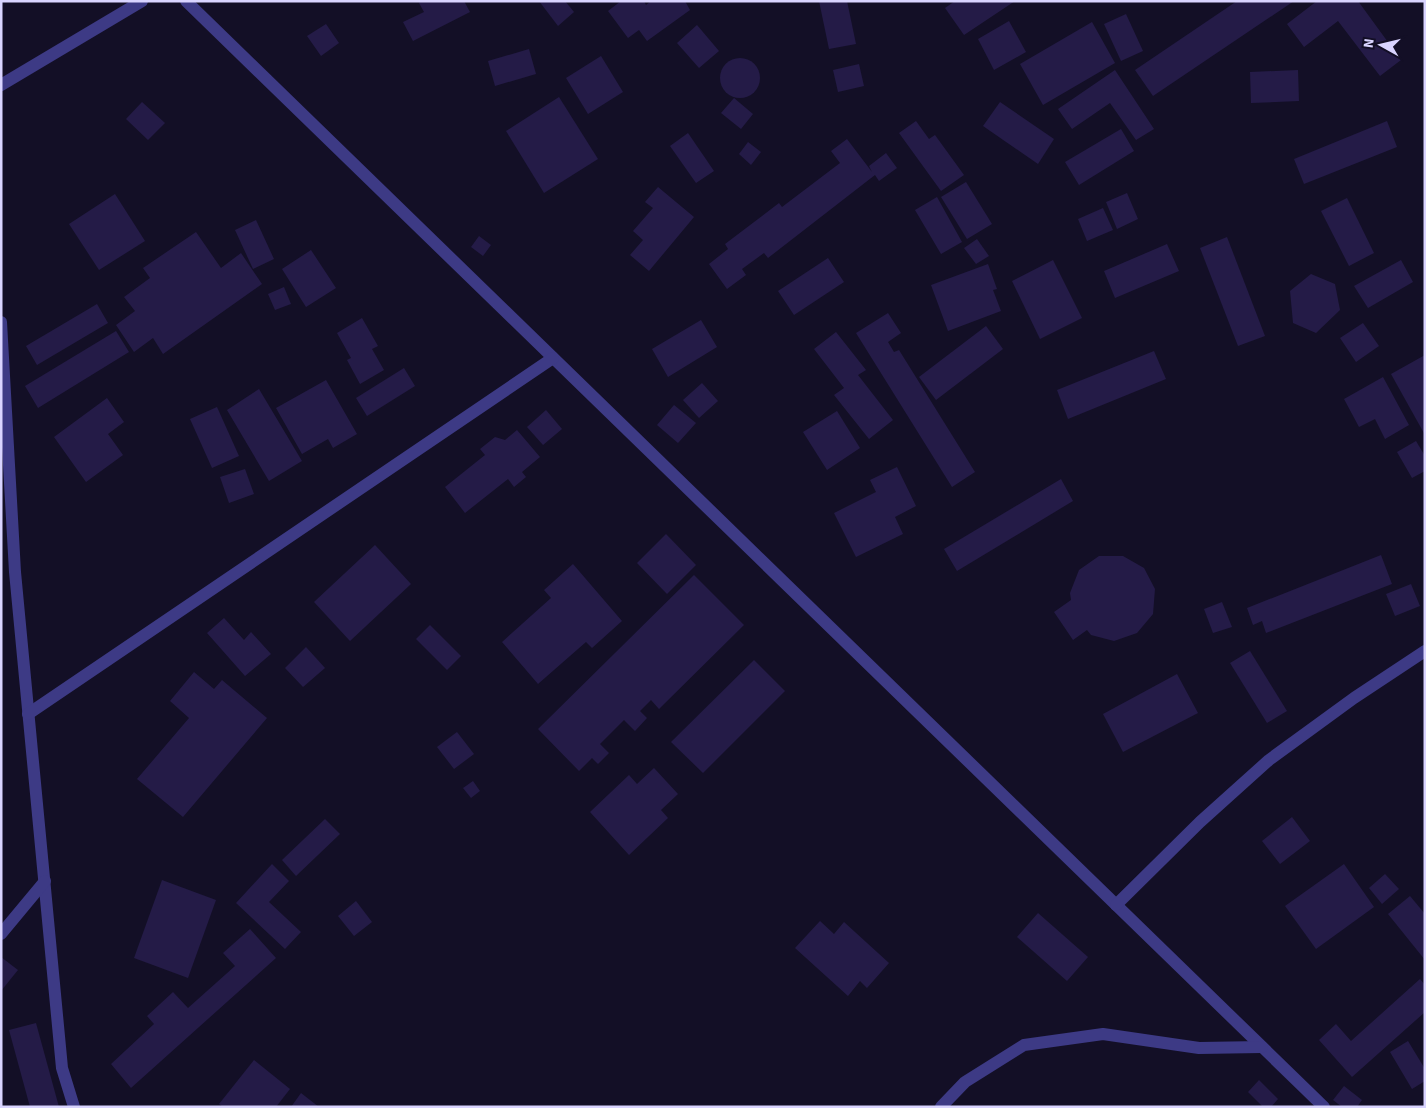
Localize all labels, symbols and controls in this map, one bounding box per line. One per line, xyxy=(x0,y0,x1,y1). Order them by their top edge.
north arrow xyxy=(1356,20,1406,70)
text: N xyxy=(1359,37,1380,49)

